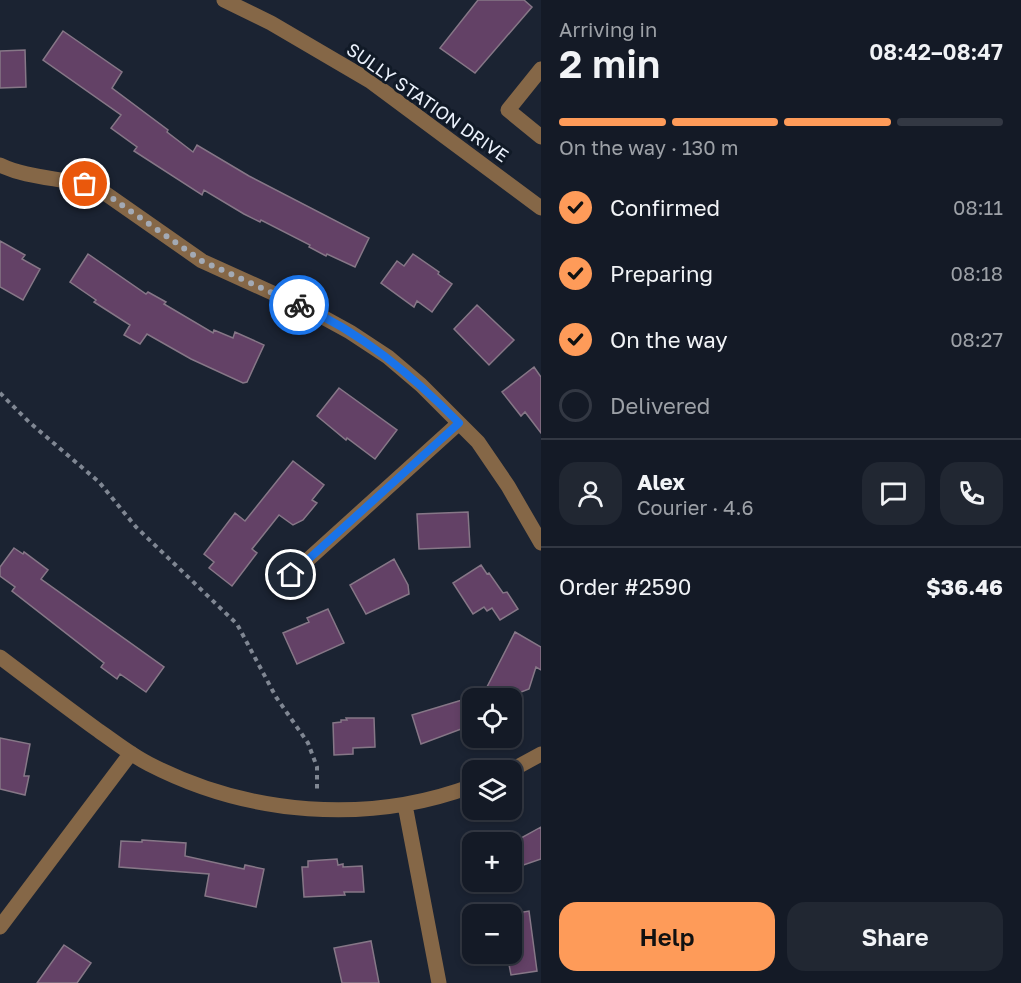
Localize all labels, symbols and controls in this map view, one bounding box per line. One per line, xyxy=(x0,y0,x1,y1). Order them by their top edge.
text: Arriving in xyxy=(559,17,657,41)
street label: SULLY STATION DRIVE xyxy=(343,38,513,166)
text: 08:42–08:47 xyxy=(869,38,1003,65)
text: 2 min xyxy=(559,40,660,87)
text: On the way · 130 m xyxy=(559,135,738,159)
pin xyxy=(59,158,110,209)
icon: bag xyxy=(68,167,101,200)
icon: check xyxy=(559,191,592,224)
text: Confirmed xyxy=(610,194,720,221)
text: 08:11 xyxy=(953,195,1003,219)
icon: check xyxy=(559,257,592,290)
text: Preparing xyxy=(610,260,713,287)
text: 08:18 xyxy=(951,261,1003,285)
courier xyxy=(269,275,329,335)
icon: bike xyxy=(283,289,316,322)
icon: check xyxy=(559,323,592,356)
text: On the way xyxy=(610,326,728,353)
text: 08:27 xyxy=(950,327,1003,351)
text: Delivered xyxy=(610,392,710,419)
button: person xyxy=(559,462,622,525)
button: chat xyxy=(862,462,925,525)
button: phone xyxy=(940,462,1003,525)
text: Alex xyxy=(637,468,685,495)
text: Courier · 4.6 xyxy=(637,495,754,519)
pin xyxy=(265,549,316,600)
icon: home xyxy=(274,558,307,591)
text: Order #2590 xyxy=(559,573,691,600)
text: $36.46 xyxy=(926,573,1003,600)
map controls xyxy=(462,688,522,964)
button: locate xyxy=(462,688,522,748)
button: layers xyxy=(462,760,522,820)
button: + xyxy=(462,832,522,892)
button: Help xyxy=(559,902,775,971)
button: Share xyxy=(787,902,1003,971)
button: − xyxy=(462,904,522,964)

